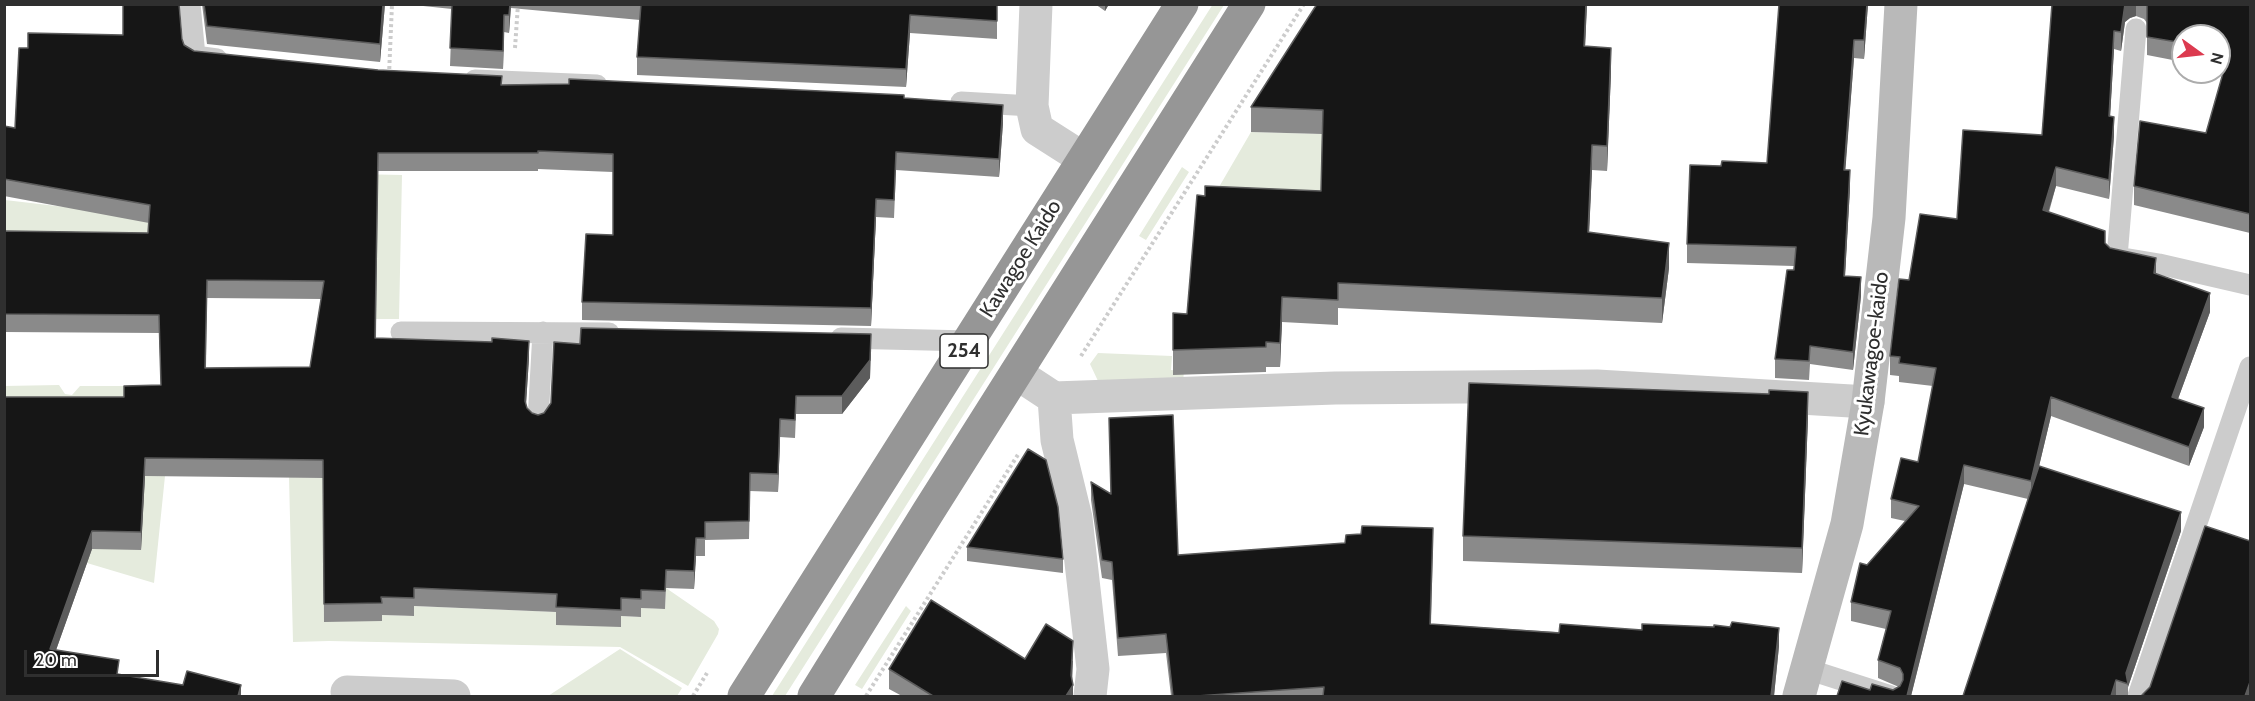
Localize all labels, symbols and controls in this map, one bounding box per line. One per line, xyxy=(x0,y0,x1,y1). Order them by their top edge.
north arrow xyxy=(2171,24,2231,84)
text: N xyxy=(2206,50,2228,66)
street label: Kawagoe Kaido xyxy=(975,195,1067,323)
street label: Kyukawagoe-kaido xyxy=(1849,270,1895,438)
road number: 254 xyxy=(940,334,988,368)
scale bar xyxy=(27,638,162,676)
text: 20 m xyxy=(35,649,77,671)

